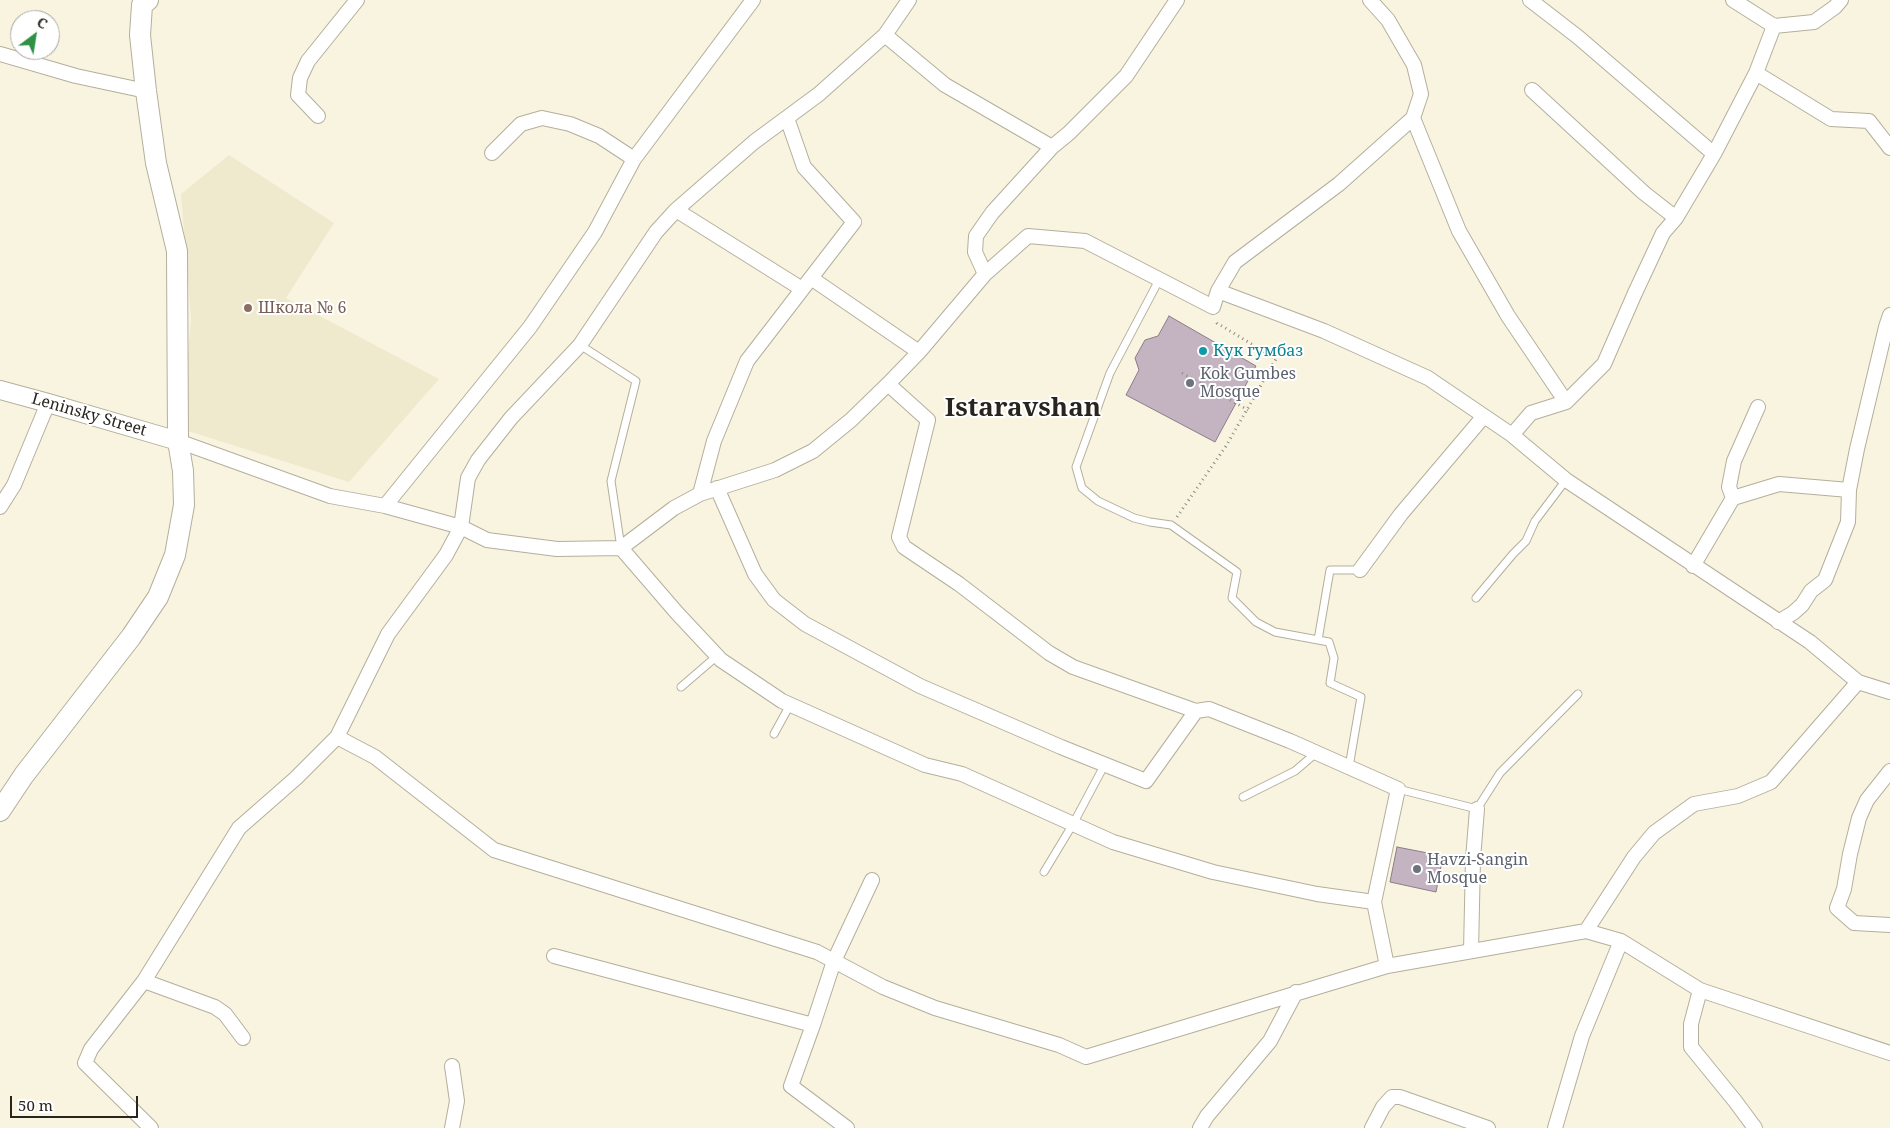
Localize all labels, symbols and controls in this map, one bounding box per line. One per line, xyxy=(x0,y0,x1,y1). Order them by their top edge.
north arrow xyxy=(10,10,60,60)
text: С xyxy=(34,12,51,33)
place label: Школа № 6 xyxy=(258,298,346,318)
marker: Школа № 6 xyxy=(242,302,254,314)
place label: Кук гумбаз xyxy=(1213,341,1303,361)
marker: Кук гумбаз xyxy=(1197,345,1209,357)
place label: Kok Gumbes Mosque xyxy=(1200,364,1296,402)
marker: Kok Gumbes Mosque xyxy=(1184,377,1196,389)
street label: Leninsky Street xyxy=(29,389,149,441)
district label: Istaravshan xyxy=(945,393,1101,425)
place label: Havzi-Sangin Mosque xyxy=(1427,850,1528,888)
marker: Havzi-Sangin Mosque xyxy=(1411,863,1423,875)
scale bar xyxy=(12,1086,140,1118)
text: 50 m xyxy=(18,1095,53,1115)

